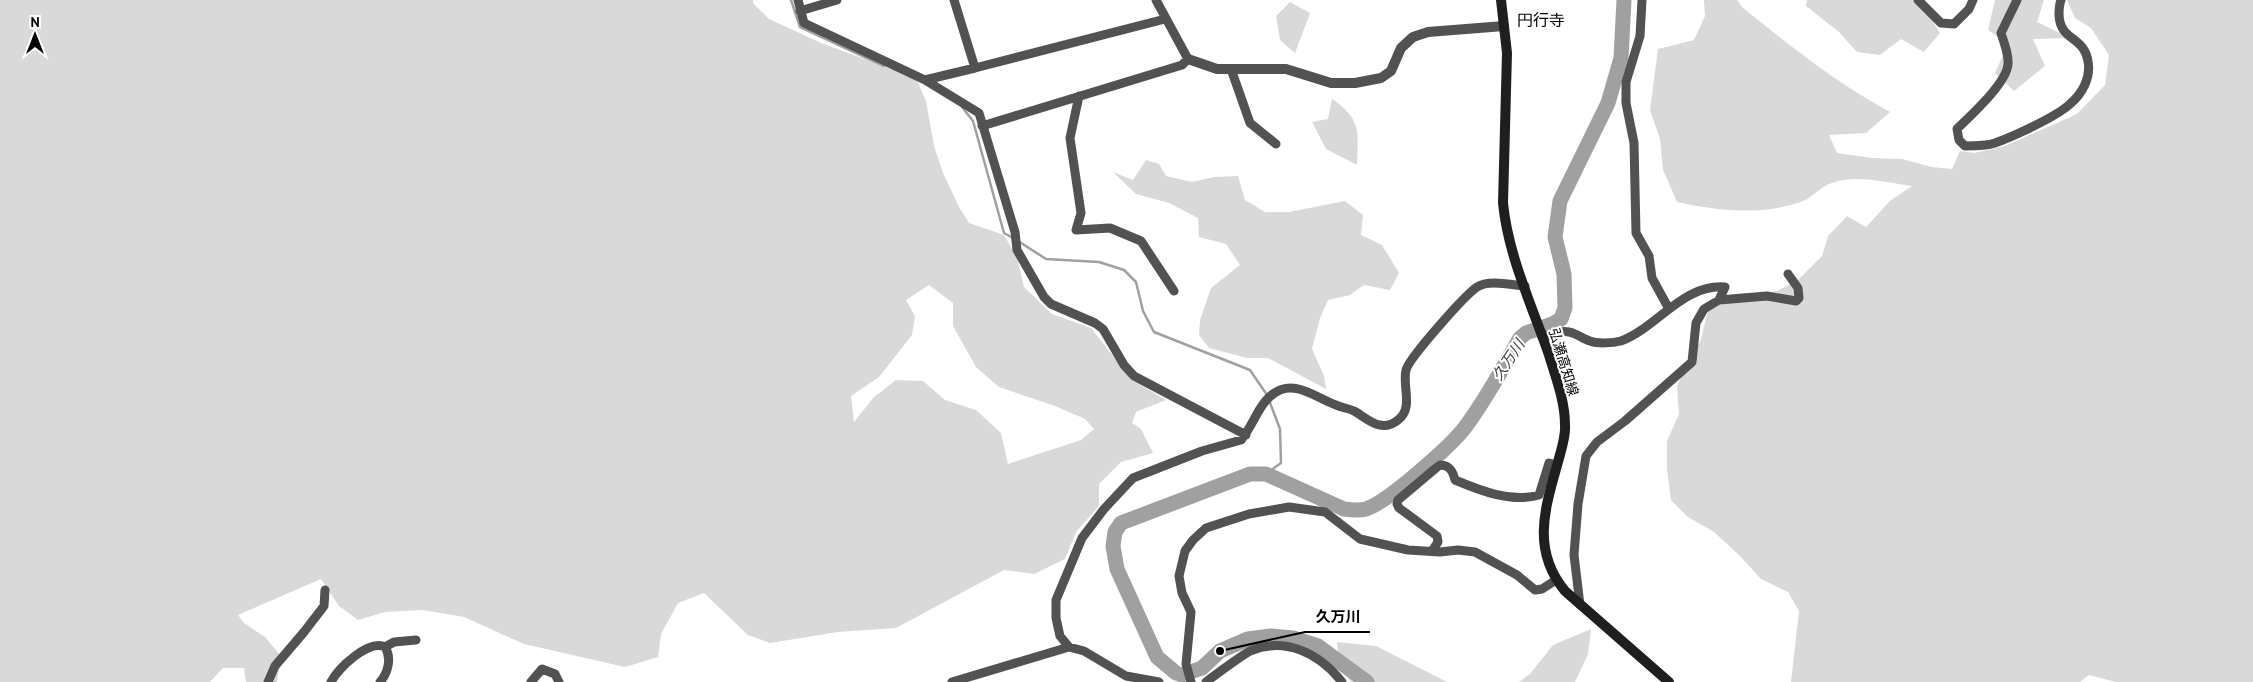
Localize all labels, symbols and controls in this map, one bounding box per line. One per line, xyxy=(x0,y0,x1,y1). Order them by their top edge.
north arrow xyxy=(10,10,60,60)
district label: 円行寺 xyxy=(1517,10,1565,30)
text: N xyxy=(30,13,40,31)
street label: 弘瀬高知線 xyxy=(1545,326,1583,398)
water label: 久万川 xyxy=(1488,334,1530,384)
callout: 久万川 xyxy=(1305,602,1370,632)
text: 久万川 xyxy=(1315,607,1361,626)

